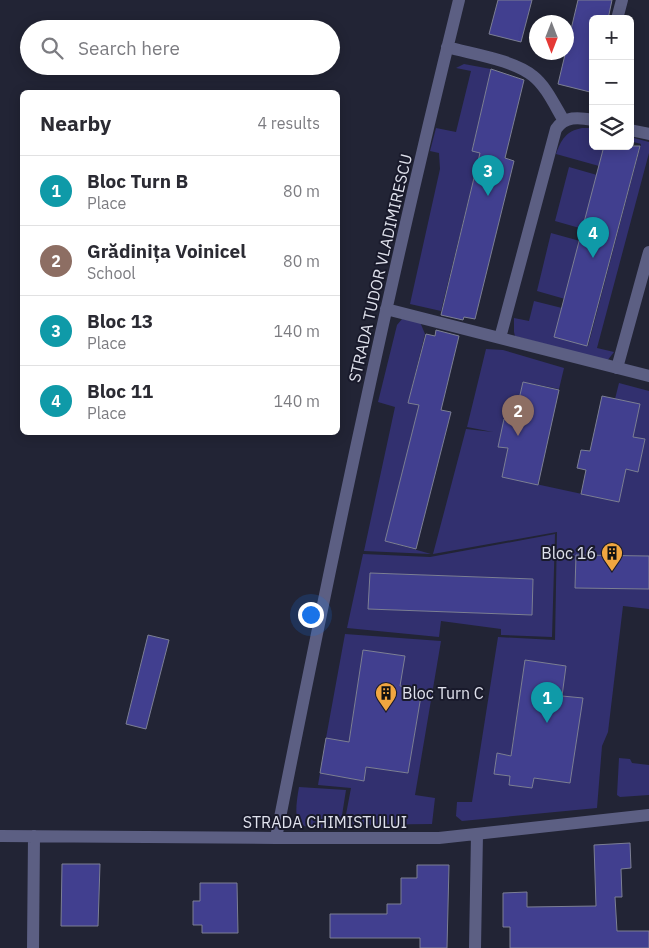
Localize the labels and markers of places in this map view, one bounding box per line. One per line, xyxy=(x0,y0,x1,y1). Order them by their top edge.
pin: 3 xyxy=(472,155,504,196)
pin: 4 xyxy=(577,217,609,258)
pin: 2 xyxy=(502,395,534,436)
building icon: Bloc 16 xyxy=(600,541,624,572)
place label: Bloc 16 xyxy=(541,543,596,563)
building icon: Bloc Turn C xyxy=(374,681,398,712)
pin: 1 xyxy=(531,682,563,723)
place label: Bloc Turn C xyxy=(402,683,484,703)

